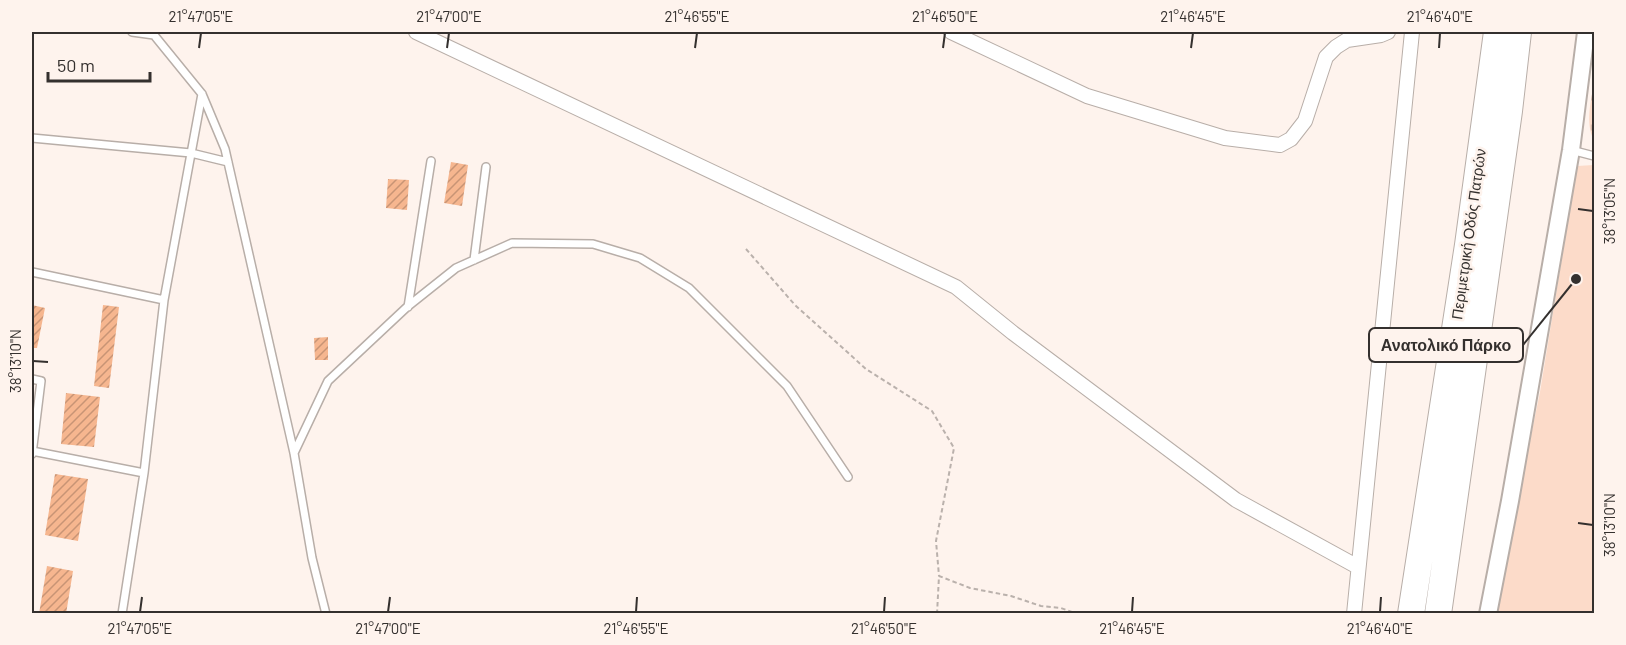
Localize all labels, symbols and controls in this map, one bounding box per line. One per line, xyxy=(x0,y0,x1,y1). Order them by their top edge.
text: 21°47'05"E xyxy=(169,7,233,25)
text: 21°47'00"E xyxy=(416,7,482,25)
text: 21°46'55"E xyxy=(664,7,730,25)
text: 21°46'50"E xyxy=(912,7,978,25)
text: 21°46'45"E xyxy=(1160,7,1226,25)
text: 21°46'40"E xyxy=(1407,7,1473,25)
scale bar xyxy=(48,45,150,83)
text: 50 m xyxy=(57,54,95,76)
street label: Περιμετρική Οδός Πατρών xyxy=(1447,147,1489,321)
text: 38°13'05"N xyxy=(1600,178,1618,244)
callout: Ανατολικό Πάρκο xyxy=(1369,328,1523,362)
text: 38°13'10"N xyxy=(6,329,24,393)
text: Ανατολικό Πάρκο xyxy=(1381,335,1511,354)
text: 38°13'10"N xyxy=(1600,493,1618,557)
text: 21°47'05"E xyxy=(108,619,172,637)
text: 21°47'00"E xyxy=(355,619,421,637)
text: 21°46'55"E xyxy=(603,619,669,637)
text: 21°46'50"E xyxy=(851,619,917,637)
text: 21°46'45"E xyxy=(1099,619,1165,637)
text: 21°46'40"E xyxy=(1347,619,1413,637)

